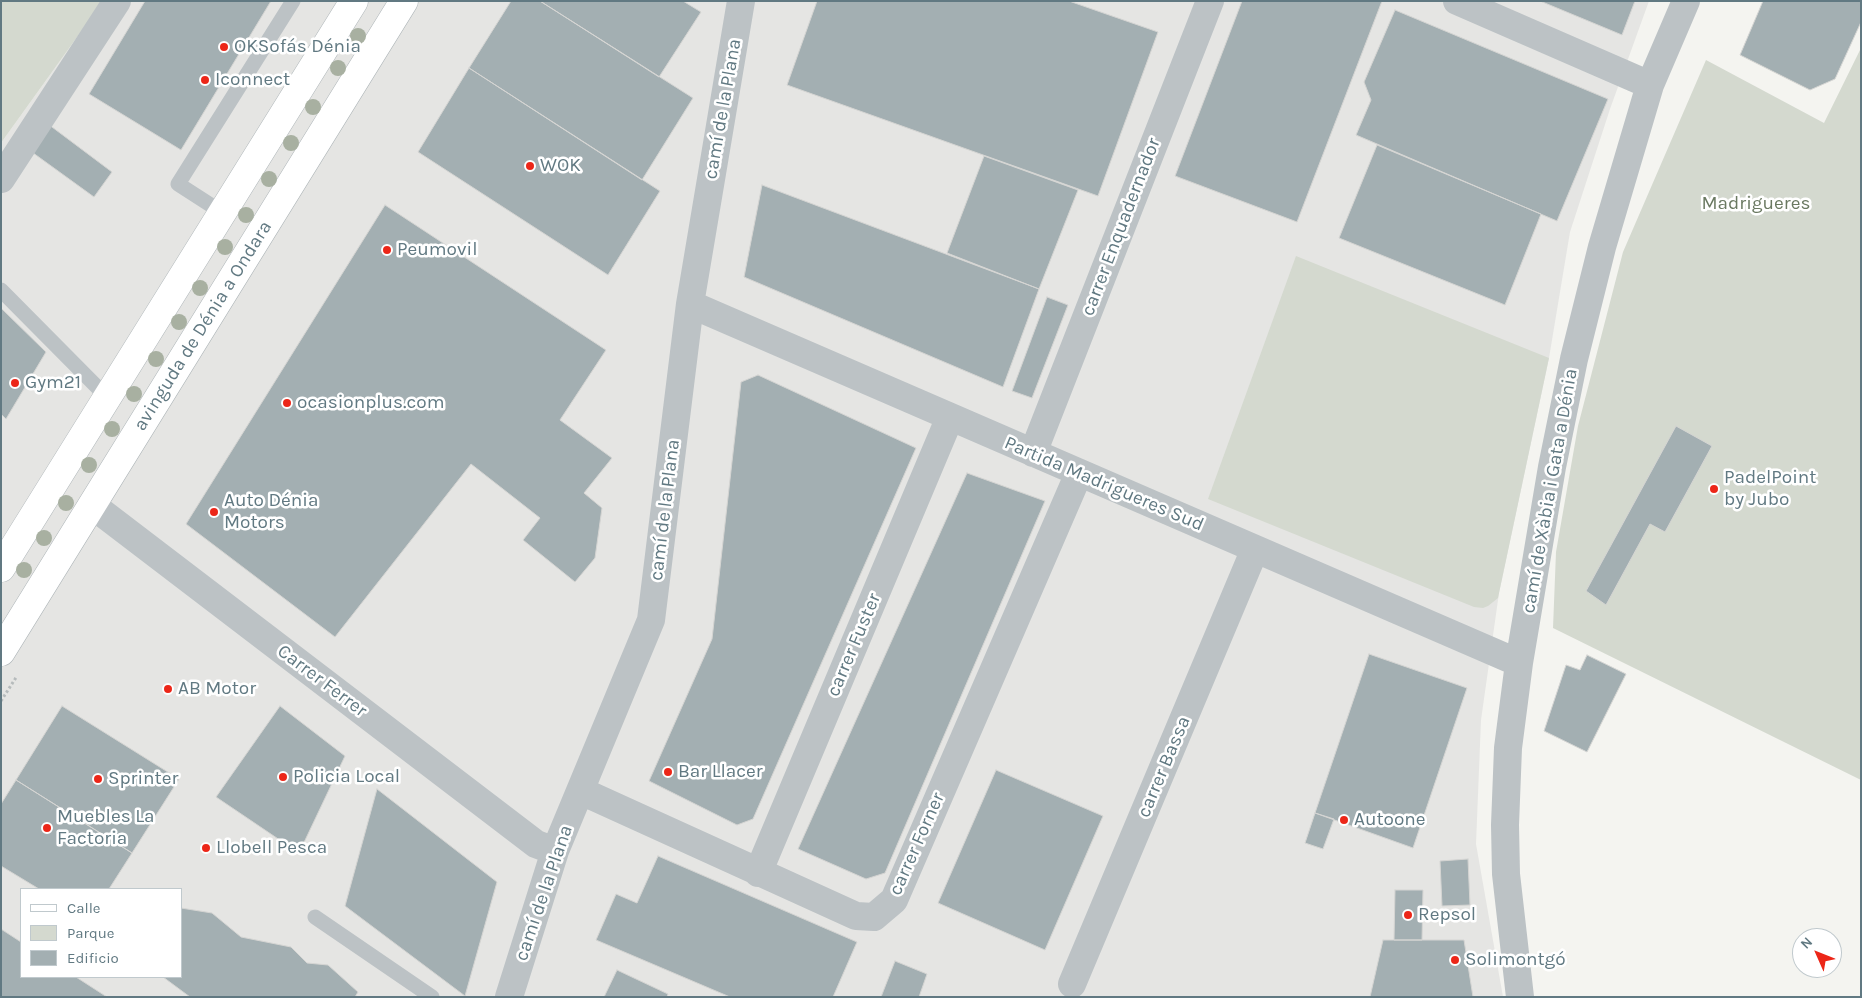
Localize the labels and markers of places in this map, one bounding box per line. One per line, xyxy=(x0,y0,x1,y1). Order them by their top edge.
place label: OKSofás Dénia xyxy=(234,36,361,58)
marker: OKSofás Dénia xyxy=(218,41,230,53)
place label: Iconnect xyxy=(215,69,290,91)
marker: Iconnect xyxy=(199,74,211,86)
place label: WOK xyxy=(540,155,581,177)
marker: WOK xyxy=(524,160,536,172)
place label: Peumovil xyxy=(397,239,477,261)
marker: Peumovil xyxy=(381,244,393,256)
place label: Gym21 xyxy=(25,372,81,394)
marker: Gym21 xyxy=(9,377,21,389)
place label: ocasionplus.com xyxy=(297,392,444,414)
marker: ocasionplus.com xyxy=(281,397,293,409)
place label: PadelPoint by Jubo xyxy=(1724,467,1816,511)
marker: PadelPoint by Jubo xyxy=(1708,483,1720,495)
place label: Auto Dénia Motors xyxy=(224,490,318,534)
marker: Auto Dénia Motors xyxy=(208,506,220,518)
place label: AB Motor xyxy=(178,678,256,700)
marker: AB Motor xyxy=(162,683,174,695)
place label: Bar Llacer xyxy=(678,761,763,783)
place label: Policia Local xyxy=(293,766,400,788)
marker: Bar Llacer xyxy=(662,766,674,778)
place label: Sprinter xyxy=(108,768,178,790)
marker: Policia Local xyxy=(277,771,289,783)
marker: Sprinter xyxy=(92,773,104,785)
place label: Muebles La Factoria xyxy=(57,806,155,850)
place label: Autoone xyxy=(1354,809,1426,831)
marker: Autoone xyxy=(1338,814,1350,826)
marker: Muebles La Factoria xyxy=(41,822,53,834)
place label: Llobell Pesca xyxy=(216,837,327,859)
marker: Llobell Pesca xyxy=(200,842,212,854)
place label: Repsol xyxy=(1418,904,1476,926)
marker: Repsol xyxy=(1402,909,1414,921)
place label: Solimontgó xyxy=(1465,949,1566,971)
marker: Solimontgó xyxy=(1449,954,1461,966)

